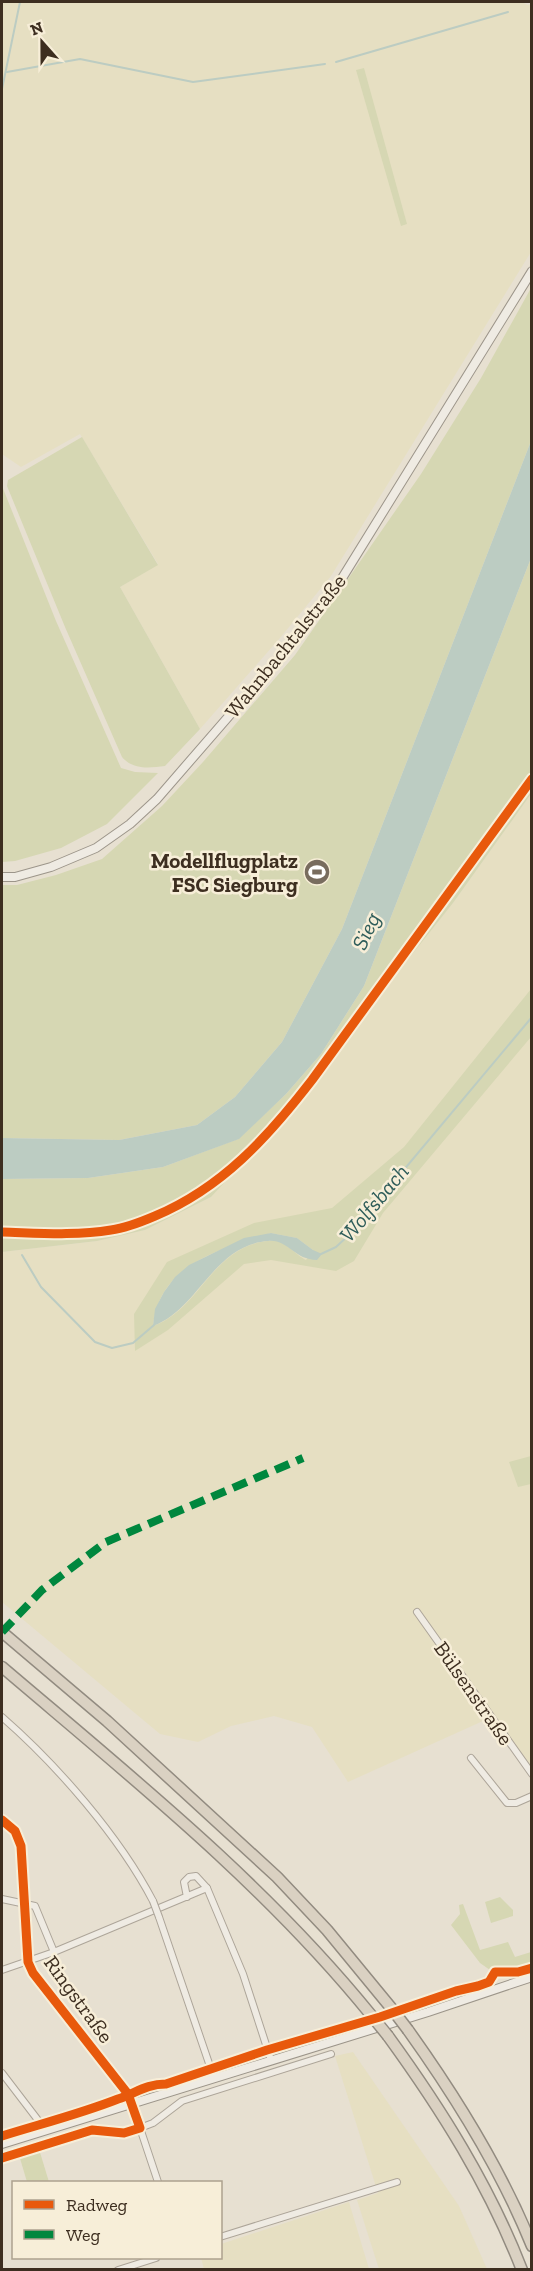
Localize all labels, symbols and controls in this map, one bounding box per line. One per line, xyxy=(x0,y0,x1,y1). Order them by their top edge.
north arrow xyxy=(12,12,72,72)
text: N xyxy=(28,17,46,40)
street label: Wahnbachtalstraße xyxy=(219,569,351,723)
place label: Modellflugplatz FSC Siegburg xyxy=(151,848,298,897)
sports icon: Modellflugplatz FSC Siegburg xyxy=(302,857,332,887)
water label: Sieg xyxy=(346,907,387,954)
water label: Wolfsbach xyxy=(334,1158,414,1248)
street label: Bülsenstraße xyxy=(429,1636,519,1750)
street label: Ringstraße xyxy=(39,1950,119,2048)
legend xyxy=(12,2181,222,2259)
text: Radweg xyxy=(66,2194,128,2216)
text: Weg xyxy=(66,2224,100,2246)

